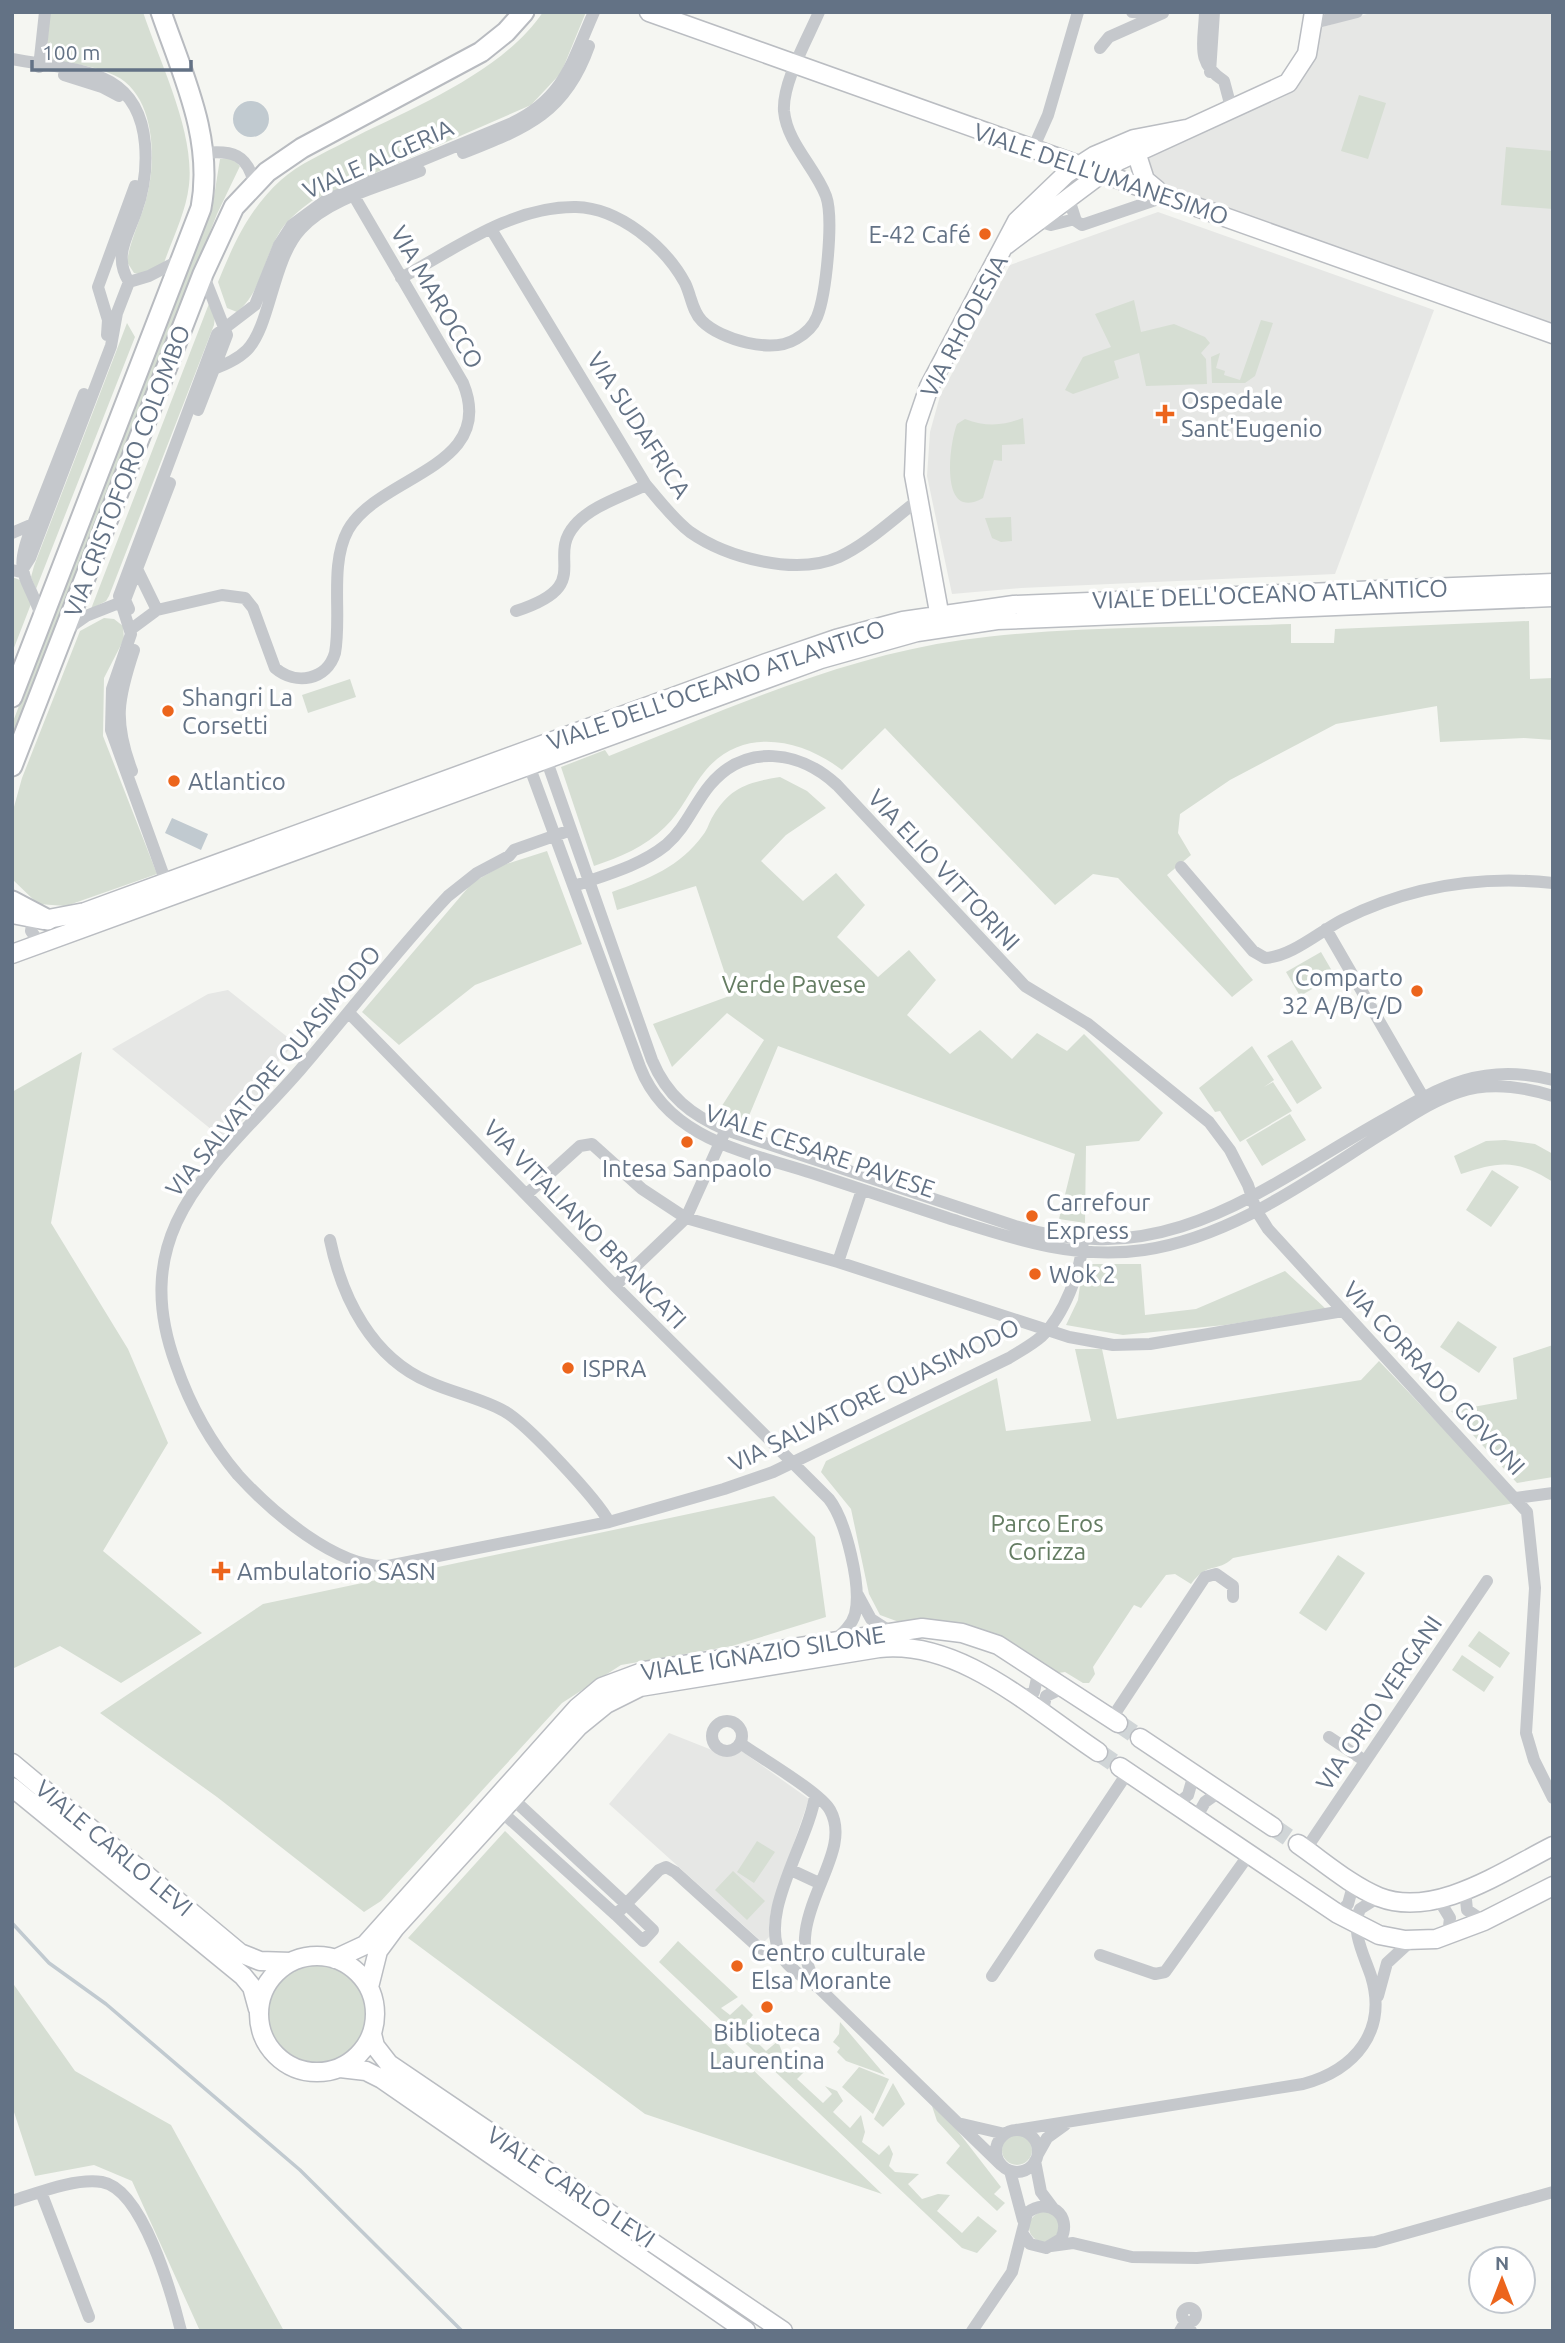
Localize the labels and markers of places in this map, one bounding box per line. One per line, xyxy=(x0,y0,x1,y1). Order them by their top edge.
place label: E-42 Café xyxy=(869,221,971,248)
marker: E-42 Café xyxy=(977,226,993,242)
place label: Ospedale Sant'Eugenio xyxy=(1181,387,1322,442)
marker: Ospedale Sant'Eugenio xyxy=(1155,404,1175,424)
place label: Shangri La Corsetti xyxy=(182,684,293,739)
marker: Shangri La Corsetti xyxy=(160,703,176,719)
place label: Atlantico xyxy=(188,768,286,795)
marker: Atlantico xyxy=(166,773,182,789)
place label: Comparto 32 A/B/C/D xyxy=(1282,964,1403,1019)
marker: Comparto 32 A/B/C/D xyxy=(1409,983,1425,999)
marker: Intesa Sanpaolo xyxy=(679,1134,695,1150)
place label: Intesa Sanpaolo xyxy=(602,1155,772,1182)
place label: Carrefour Express xyxy=(1046,1189,1150,1244)
marker: Carrefour Express xyxy=(1024,1208,1040,1224)
place label: Wok 2 xyxy=(1049,1261,1116,1288)
marker: Wok 2 xyxy=(1027,1266,1043,1282)
place label: ISPRA xyxy=(582,1355,647,1382)
marker: ISPRA xyxy=(560,1360,576,1376)
place label: Ambulatorio SASN xyxy=(237,1558,436,1585)
marker: Ambulatorio SASN xyxy=(211,1561,231,1581)
place label: Centro culturale Elsa Morante xyxy=(751,1939,926,1994)
marker: Centro culturale Elsa Morante xyxy=(729,1958,745,1974)
marker: Biblioteca Laurentina xyxy=(759,1999,775,2015)
place label: Biblioteca Laurentina xyxy=(709,2019,825,2074)

